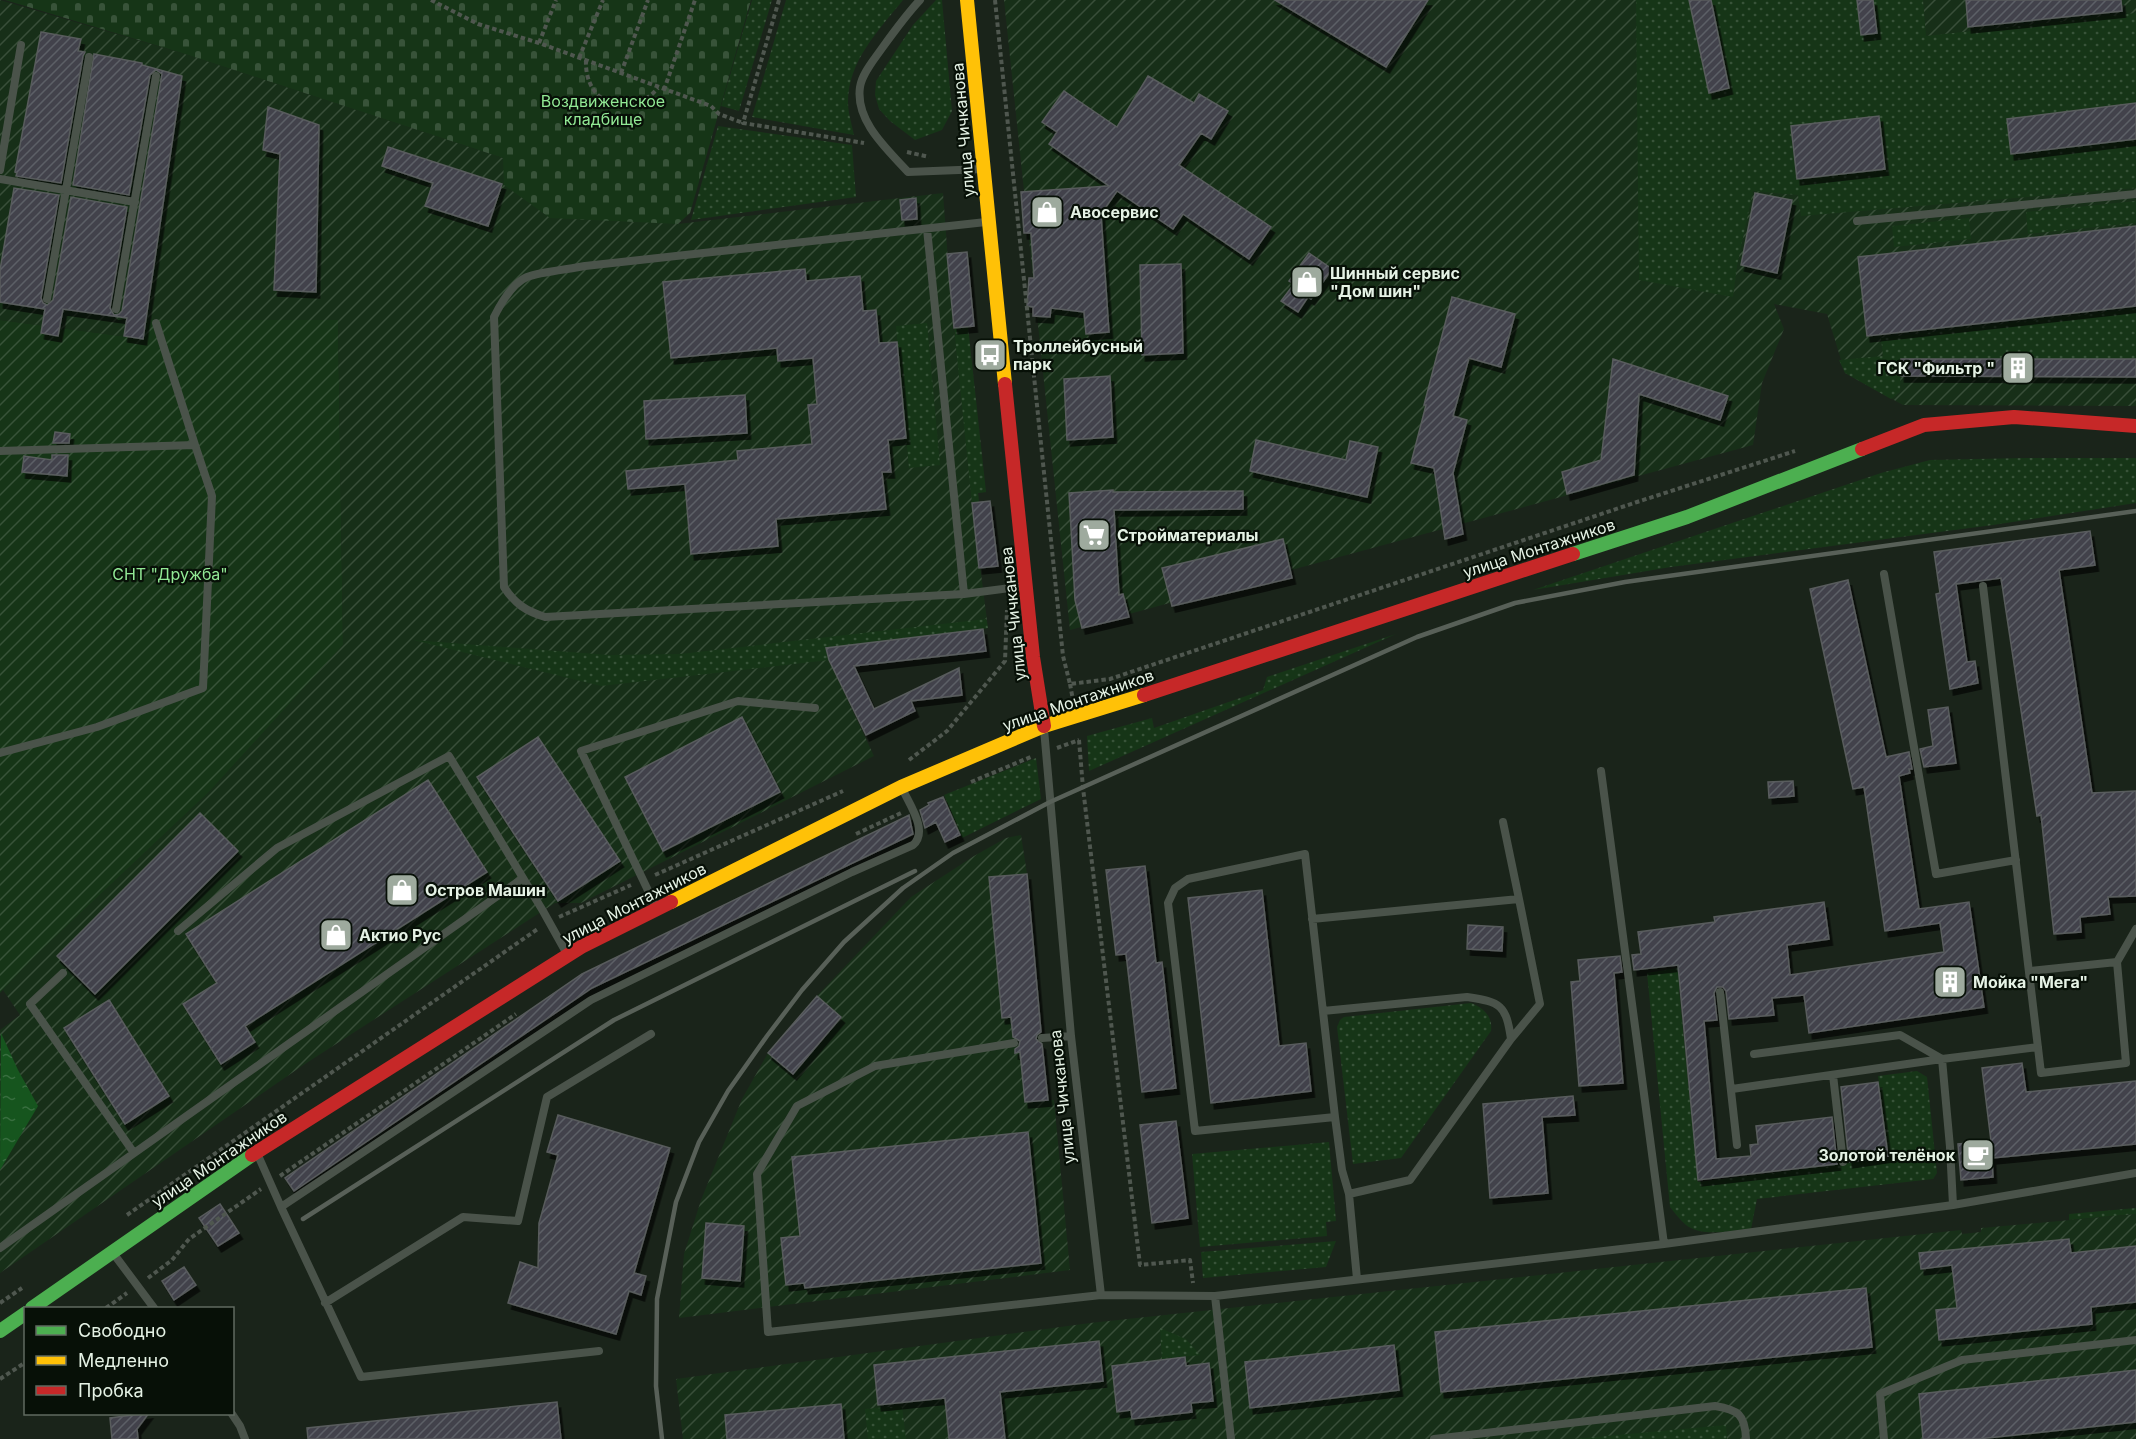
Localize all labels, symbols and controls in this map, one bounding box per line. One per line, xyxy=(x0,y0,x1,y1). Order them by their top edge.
street label: улица Чичканова xyxy=(947,62,979,198)
park label: Воздвиженское кладбище xyxy=(541,91,665,129)
shop icon: Авосервис xyxy=(1029,194,1065,230)
place label: Авосервис xyxy=(1070,202,1159,222)
place label: Шинный сервис "Дом шин" xyxy=(1330,263,1460,301)
shop icon: Шинный сервис "Дом шин" xyxy=(1289,264,1325,300)
place label: Троллейбусный парк xyxy=(1013,336,1143,374)
bus stop icon: Троллейбусный парк xyxy=(972,337,1008,373)
building icon: ГСК "Фильтр " xyxy=(2000,350,2036,386)
place label: ГСК "Фильтр " xyxy=(1877,358,1995,378)
street label: улица Монтажников xyxy=(1460,514,1618,582)
supermarket icon: Стройматериалы xyxy=(1076,517,1112,553)
place label: Стройматериалы xyxy=(1117,525,1258,545)
street label: улица Чичканова xyxy=(996,546,1030,682)
park label: СНТ "Дружба" xyxy=(112,564,228,584)
street label: улица Монтажников xyxy=(1000,665,1156,735)
street label: улица Монтажников xyxy=(559,858,709,948)
shop icon: Остров Машин xyxy=(384,872,420,908)
place label: Остров Машин xyxy=(425,880,546,900)
shop icon: Актио Рус xyxy=(318,917,354,953)
place label: Актио Рус xyxy=(359,925,441,945)
building icon: Мойка "Мега" xyxy=(1932,964,1968,1000)
place label: Мойка "Мега" xyxy=(1973,972,2088,992)
street label: улица Чичканова xyxy=(1045,1029,1079,1165)
street label: улица Монтажников xyxy=(148,1106,290,1212)
cafe icon: Золотой телёнок xyxy=(1960,1137,1996,1173)
place label: Золотой телёнок xyxy=(1818,1145,1956,1165)
legend xyxy=(24,1307,234,1415)
text: Свободно xyxy=(78,1320,166,1341)
text: Медленно xyxy=(78,1350,169,1371)
text: Пробка xyxy=(78,1380,144,1401)

